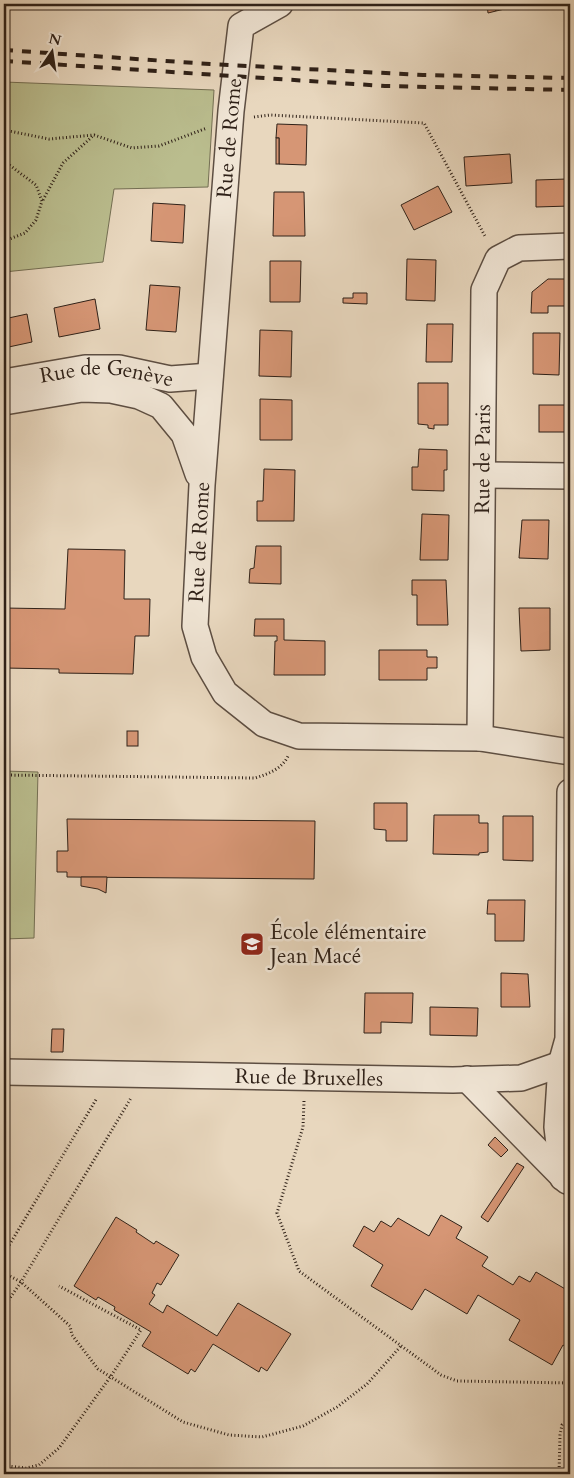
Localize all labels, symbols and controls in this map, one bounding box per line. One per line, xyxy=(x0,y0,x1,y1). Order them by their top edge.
north arrow xyxy=(28,28,78,78)
text: N xyxy=(47,29,63,50)
street label: Rue de Rome xyxy=(210,77,249,199)
street label: Rue de Genève xyxy=(37,354,176,394)
street label: Rue de Paris xyxy=(468,404,498,514)
street label: Rue de Rome xyxy=(182,481,217,603)
place label: École élémentaire Jean Macé xyxy=(267,918,427,971)
school or university icon: École élémentaire Jean Macé xyxy=(239,931,265,957)
street label: Rue de Bruxelles xyxy=(235,1062,383,1094)

